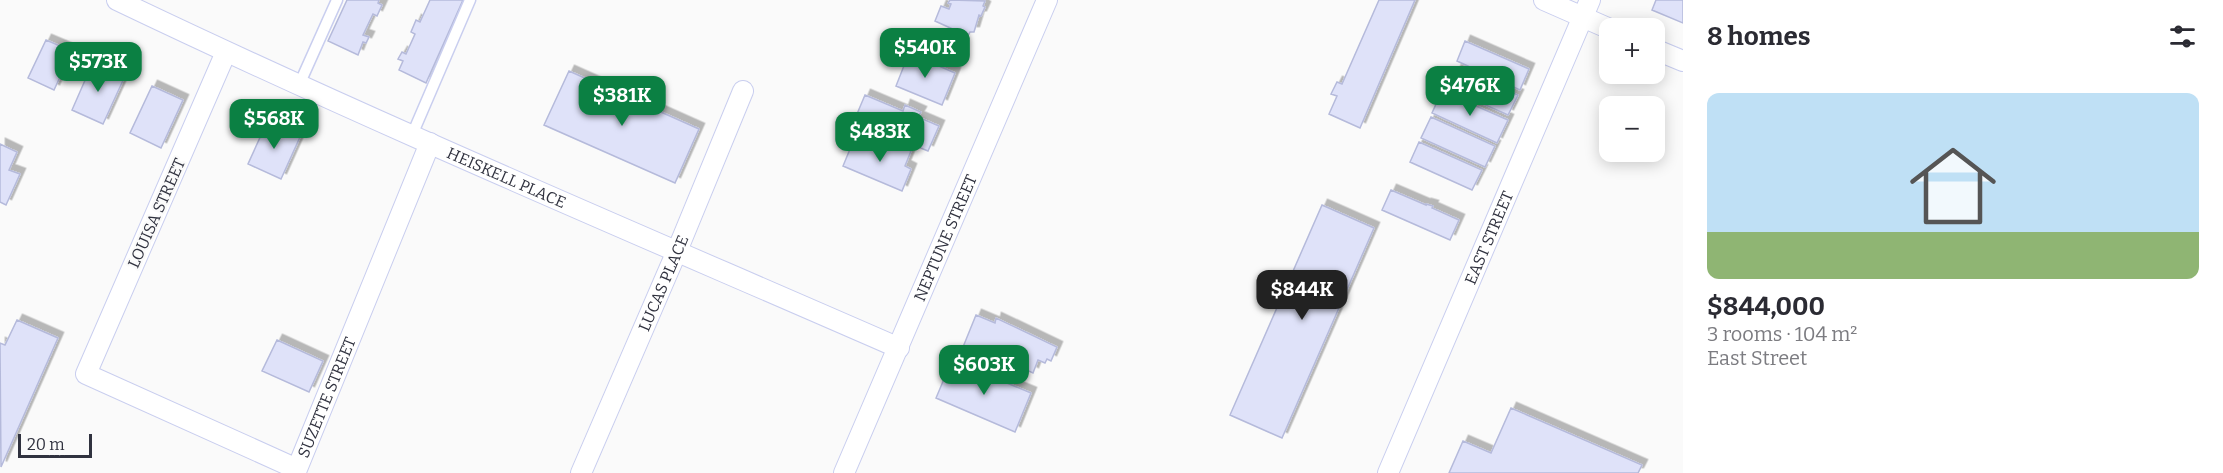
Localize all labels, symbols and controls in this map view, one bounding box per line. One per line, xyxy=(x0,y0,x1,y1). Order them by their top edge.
map controls xyxy=(1599,18,1665,162)
button: + xyxy=(1599,18,1665,84)
icon: filters xyxy=(2166,20,2199,53)
text: 8 homes xyxy=(1707,21,1811,52)
pin: $540K xyxy=(883,28,967,79)
text: $540K xyxy=(894,35,956,59)
pin: $573K xyxy=(56,42,140,93)
text: $573K xyxy=(69,49,127,73)
pin: $476K xyxy=(1428,66,1512,117)
text: $476K xyxy=(1440,73,1500,97)
pin: $381K xyxy=(580,76,664,127)
text: $381K xyxy=(593,83,651,107)
button: − xyxy=(1599,96,1665,162)
pin: $568K xyxy=(232,99,316,150)
text: $568K xyxy=(244,106,304,130)
pin: $483K xyxy=(838,112,922,163)
text: $483K xyxy=(849,119,911,143)
icon: home xyxy=(1899,132,2007,240)
street label: HEISKELL PLACE xyxy=(444,143,569,212)
street label: LOUISA STREET xyxy=(124,155,189,271)
street label: NEPTUNE STREET xyxy=(910,172,981,304)
street label: EAST STREET xyxy=(1461,188,1517,287)
street label: LUCAS PLACE xyxy=(635,232,693,334)
pin: $844K xyxy=(1260,270,1344,321)
text: $844K xyxy=(1270,277,1334,301)
text: $844,000 xyxy=(1707,291,1825,322)
text: 3 rooms · 104 m² xyxy=(1707,322,1857,346)
street label: SUZETTE STREET xyxy=(294,334,360,461)
pin: $603K xyxy=(942,345,1026,396)
text: East Street xyxy=(1707,346,1807,370)
text: $603K xyxy=(953,352,1015,376)
scale bar xyxy=(18,431,92,458)
text: 20 m xyxy=(27,435,64,454)

